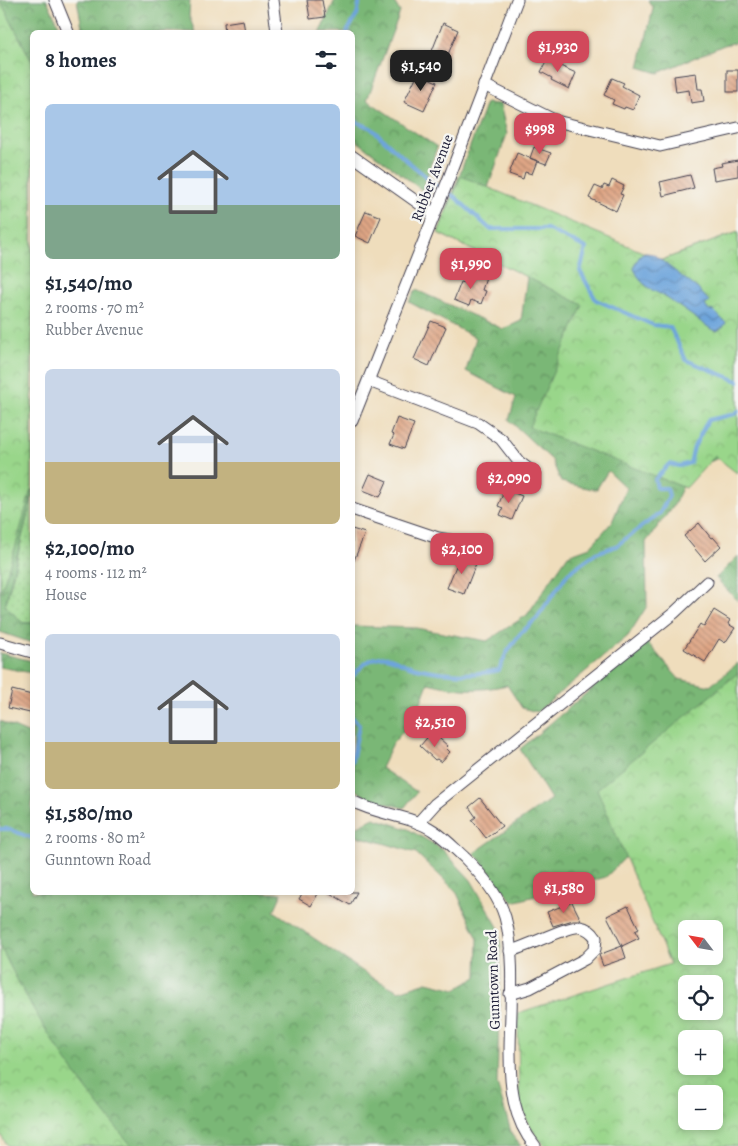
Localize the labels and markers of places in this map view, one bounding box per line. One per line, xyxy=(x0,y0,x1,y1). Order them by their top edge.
pin: $1,930 xyxy=(517,30,599,73)
pin: $1,540 xyxy=(380,49,462,92)
pin: $998 xyxy=(510,112,570,155)
pin: $1,990 xyxy=(430,248,512,290)
pin: $2,090 xyxy=(468,462,550,504)
pin: $2,100 xyxy=(421,532,503,575)
pin: $2,510 xyxy=(394,706,476,748)
pin: $1,580 xyxy=(523,872,605,914)

